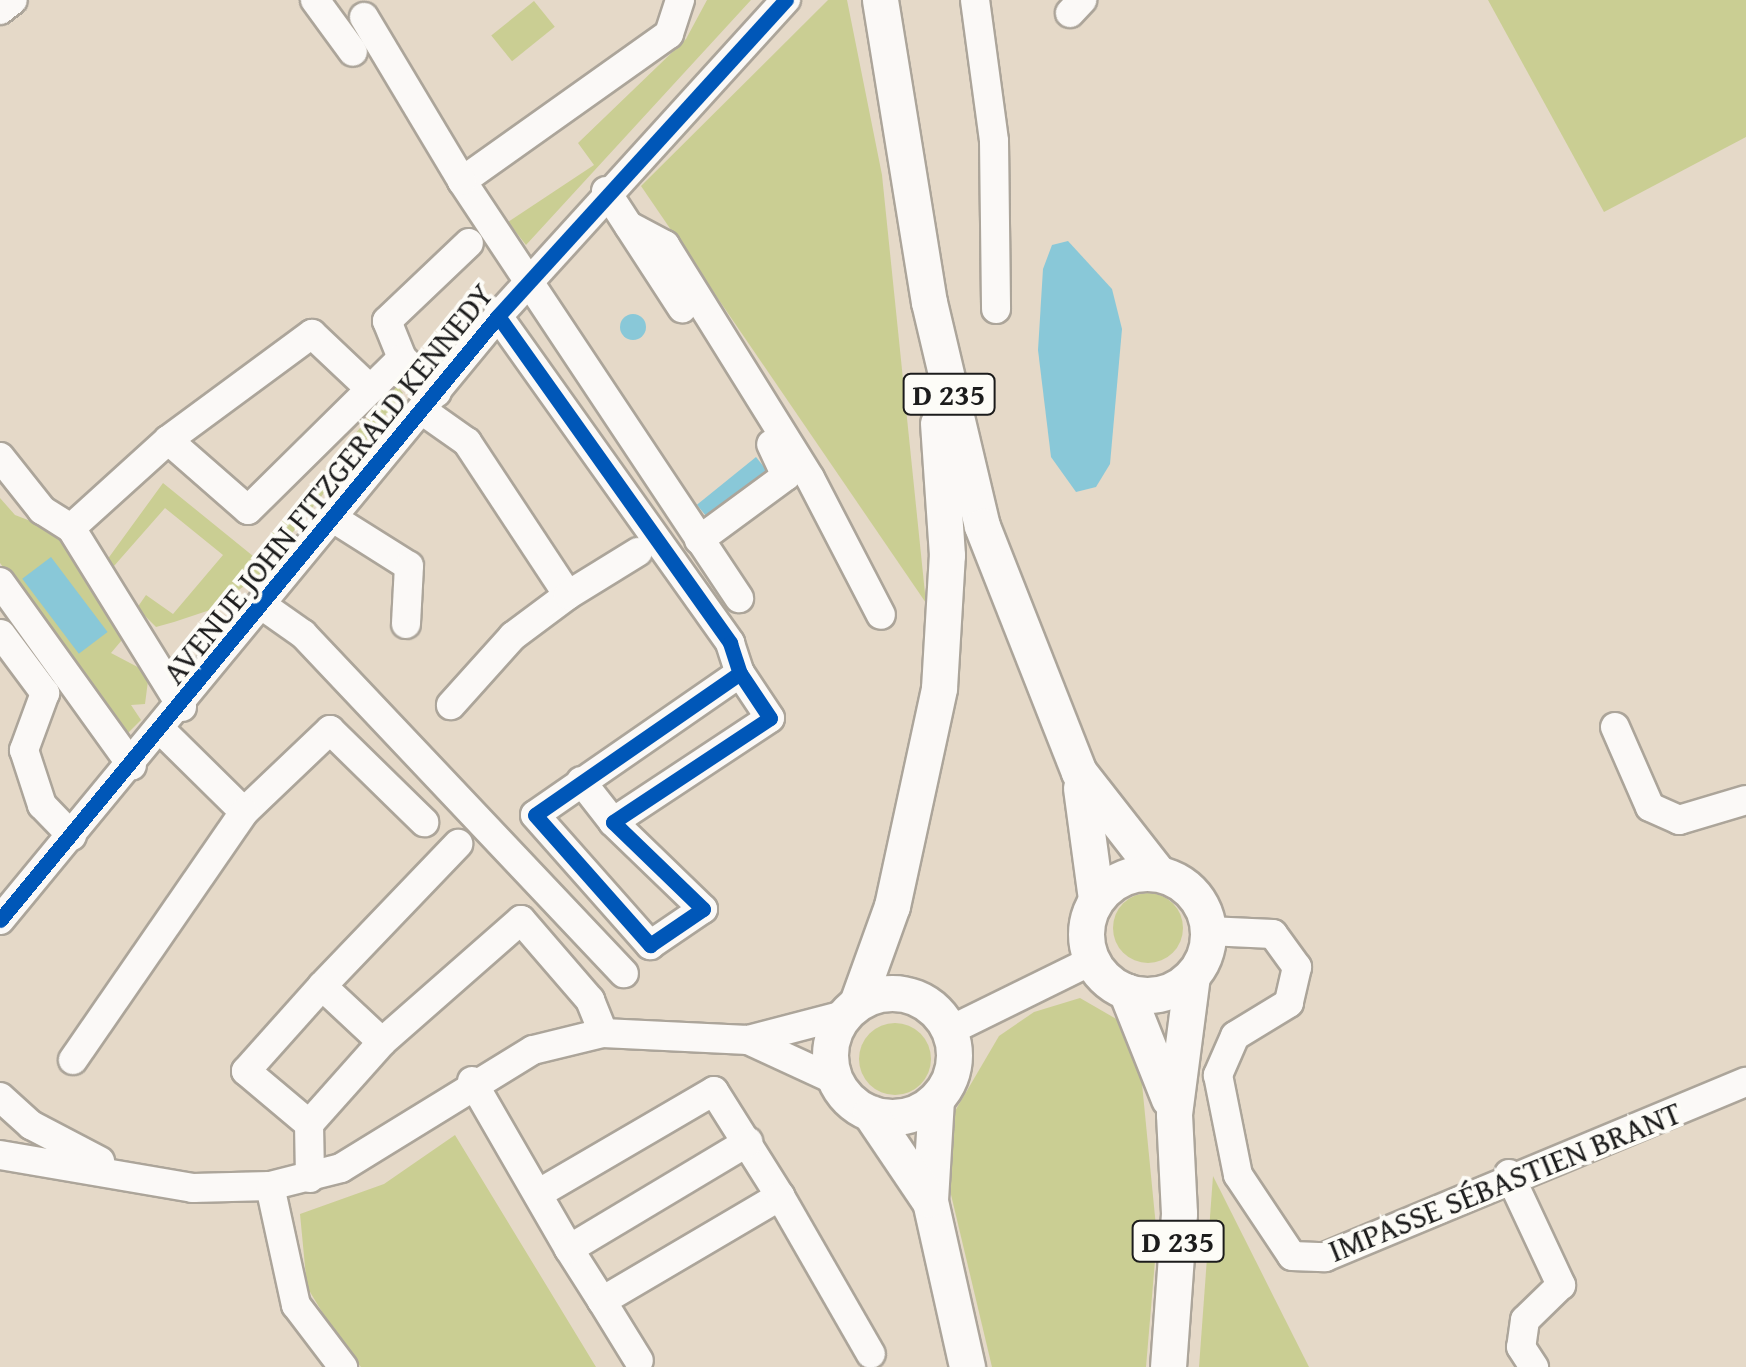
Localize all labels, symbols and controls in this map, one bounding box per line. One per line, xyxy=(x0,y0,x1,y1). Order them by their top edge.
street label: AVENUE JOHN FITZGERALD KENNEDY xyxy=(154,276,502,692)
road number: D 235 xyxy=(902,369,996,419)
street label: IMPASSE SÉBASTIEN BRANT xyxy=(1323,1094,1687,1270)
road number: D 235 xyxy=(1130,1216,1226,1266)

